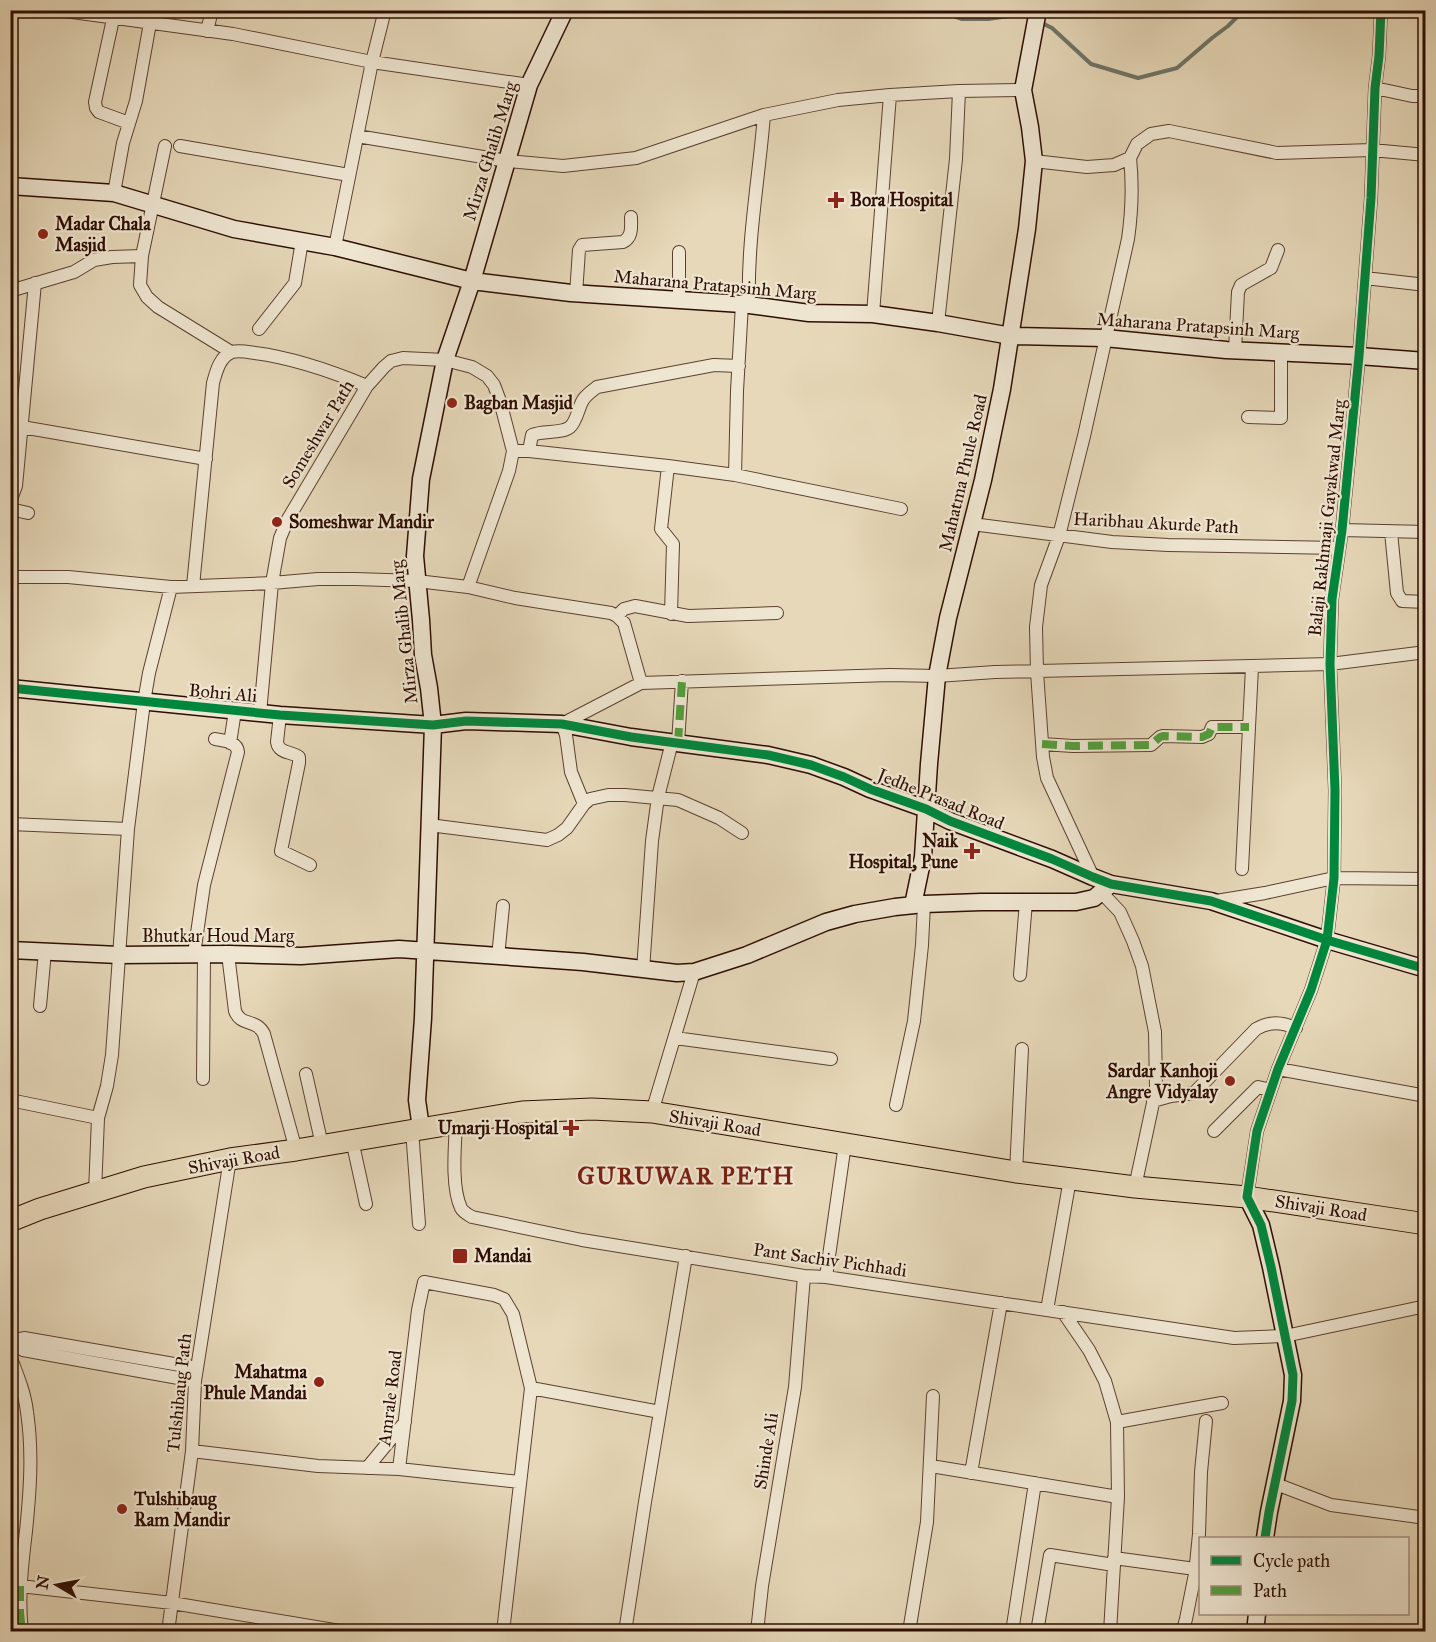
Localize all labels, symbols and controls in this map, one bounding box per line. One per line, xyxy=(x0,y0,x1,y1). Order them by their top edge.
street label: Mirza Ghalib Marg xyxy=(458,78,523,224)
place label: Bora Hospital xyxy=(850,189,954,212)
marker: Bora Hospital xyxy=(827,191,845,209)
place label: Madar Chala Masjid xyxy=(55,213,151,257)
marker: Madar Chala Masjid xyxy=(36,227,50,241)
street label: Maharana Pratapsinh Marg xyxy=(613,265,818,306)
street label: Maharana Pratapsinh Marg xyxy=(1096,308,1301,345)
street label: Someshwar Path xyxy=(277,376,359,492)
place label: Bagban Masjid xyxy=(464,392,574,415)
street label: Mahatma Phule Road xyxy=(934,392,992,554)
marker: Bagban Masjid xyxy=(445,396,459,410)
street label: Balaji Rakhmaji Gayakwad Marg xyxy=(1304,398,1351,638)
street label: Haribhau Akurde Path xyxy=(1073,508,1239,538)
place label: Someshwar Mandir xyxy=(289,511,435,533)
marker: Someshwar Mandir xyxy=(270,515,284,529)
street label: Mirza Ghalib Marg xyxy=(385,558,423,705)
street label: Bohri Ali xyxy=(188,679,258,707)
street label: Jedhe Prasad Road xyxy=(872,763,1008,835)
place label: Naik Hospital, Pune xyxy=(848,830,959,874)
marker: Naik Hospital, Pune xyxy=(963,842,981,860)
street label: Bhutkar Houd Marg xyxy=(142,925,295,948)
place label: Sardar Kanhoji Angre Vidyalay xyxy=(1106,1060,1220,1104)
marker: Sardar Kanhoji Angre Vidyalay xyxy=(1223,1074,1237,1088)
street label: Shivaji Road xyxy=(667,1105,763,1141)
place label: Umarji Hospital xyxy=(438,1117,559,1140)
marker: Umarji Hospital xyxy=(562,1119,580,1137)
street label: Shivaji Road xyxy=(186,1141,282,1179)
district label: GURUWAR PETH xyxy=(577,1161,795,1191)
street label: Shivaji Road xyxy=(1273,1190,1369,1226)
street label: Pant Sachiv Pichhadi xyxy=(752,1238,908,1282)
place label: Mandai xyxy=(474,1245,533,1267)
marker: Mandai xyxy=(451,1247,469,1265)
street label: Tulshibaug Path xyxy=(162,1332,197,1454)
street label: Amrale Road xyxy=(373,1349,407,1448)
place label: Mahatma Phule Mandai xyxy=(204,1361,308,1404)
marker: Mahatma Phule Mandai xyxy=(312,1375,326,1389)
street label: Shinde Ali xyxy=(749,1411,783,1491)
place label: Tulshibaug Ram Mandir xyxy=(133,1488,231,1531)
marker: Tulshibaug Ram Mandir xyxy=(115,1502,129,1516)
legend xyxy=(1199,1537,1409,1615)
text: Cycle path xyxy=(1253,1550,1330,1572)
north arrow xyxy=(27,1555,87,1615)
text: N xyxy=(32,1574,53,1591)
text: Path xyxy=(1253,1580,1287,1602)

